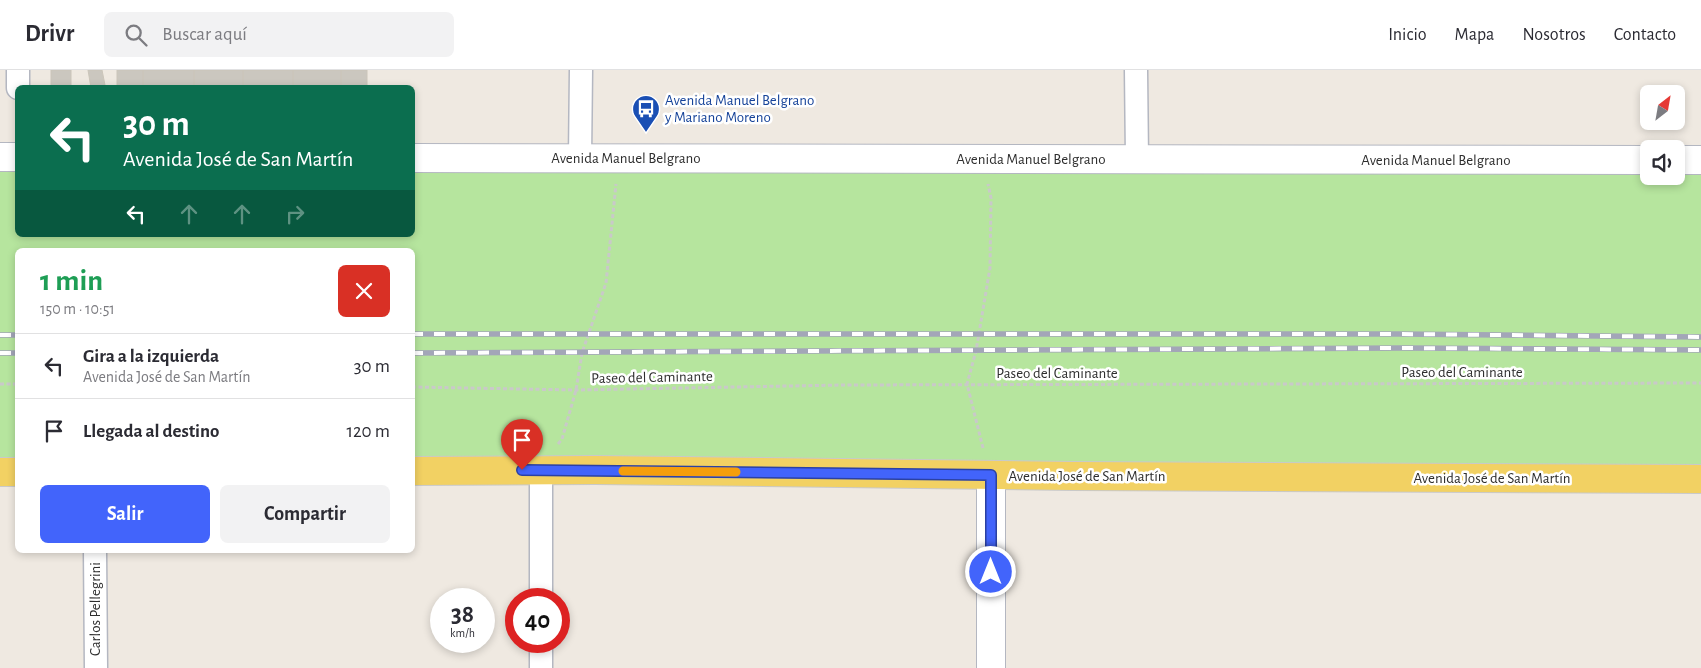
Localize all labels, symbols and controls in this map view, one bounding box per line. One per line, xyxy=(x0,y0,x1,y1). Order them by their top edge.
search box xyxy=(104,12,454,57)
icon: search xyxy=(122,21,150,49)
text: Drivr xyxy=(25,22,74,46)
text: Buscar aquí xyxy=(162,25,247,44)
text: Inicio xyxy=(1388,26,1427,44)
text: Mapa xyxy=(1455,26,1494,44)
text: Nosotros xyxy=(1522,26,1586,44)
text: Contacto xyxy=(1614,26,1676,44)
north arrow xyxy=(1640,85,1685,130)
map controls xyxy=(1640,85,1685,185)
place label: Avenida Manuel Belgrano y Mariano Moreno xyxy=(664,93,814,125)
bus stop icon: Avenida Manuel Belgrano y Mariano Moreno xyxy=(631,94,661,133)
icon: left xyxy=(40,105,105,170)
text: 30 m xyxy=(123,107,190,142)
button: sound xyxy=(1640,140,1685,185)
text: Avenida José de San Martín xyxy=(123,148,353,170)
street label: Avenida Manuel Belgrano xyxy=(551,151,701,166)
street label: Avenida Manuel Belgrano xyxy=(956,152,1106,167)
street label: Avenida Manuel Belgrano xyxy=(1361,153,1511,168)
icon: left xyxy=(122,200,150,228)
icon: ahead xyxy=(175,200,203,228)
icon: ahead xyxy=(228,200,256,228)
icon: right xyxy=(281,200,309,228)
button: close xyxy=(338,265,390,317)
text: 1 min xyxy=(40,266,103,296)
text: 150 m · 10:51 xyxy=(40,301,115,317)
text: Gira a la izquierda xyxy=(83,347,219,366)
icon: left xyxy=(40,352,68,380)
text: 30 m xyxy=(354,357,390,376)
street label: Paseo del Caminante xyxy=(1401,365,1523,380)
street label: Paseo del Caminante xyxy=(996,366,1118,381)
text: Avenida José de San Martín xyxy=(83,369,251,385)
street label: Paseo del Caminante xyxy=(591,369,713,386)
icon: arrive xyxy=(40,417,68,445)
pin xyxy=(501,419,543,470)
text: Llegada al destino xyxy=(83,422,220,441)
text: 120 m xyxy=(346,422,390,441)
icon: arrive xyxy=(508,426,536,454)
street label: Avenida José de San Martín xyxy=(1008,469,1166,484)
street label: Avenida José de San Martín xyxy=(1413,471,1571,486)
button: Salir xyxy=(40,485,210,543)
button: Compartir xyxy=(220,485,390,543)
position arrow xyxy=(964,545,1016,597)
street label: Carlos Pellegrini xyxy=(88,562,103,656)
speed limit sign: 40 xyxy=(505,588,570,653)
text: 38 xyxy=(451,602,474,627)
text: km/h xyxy=(450,627,475,639)

